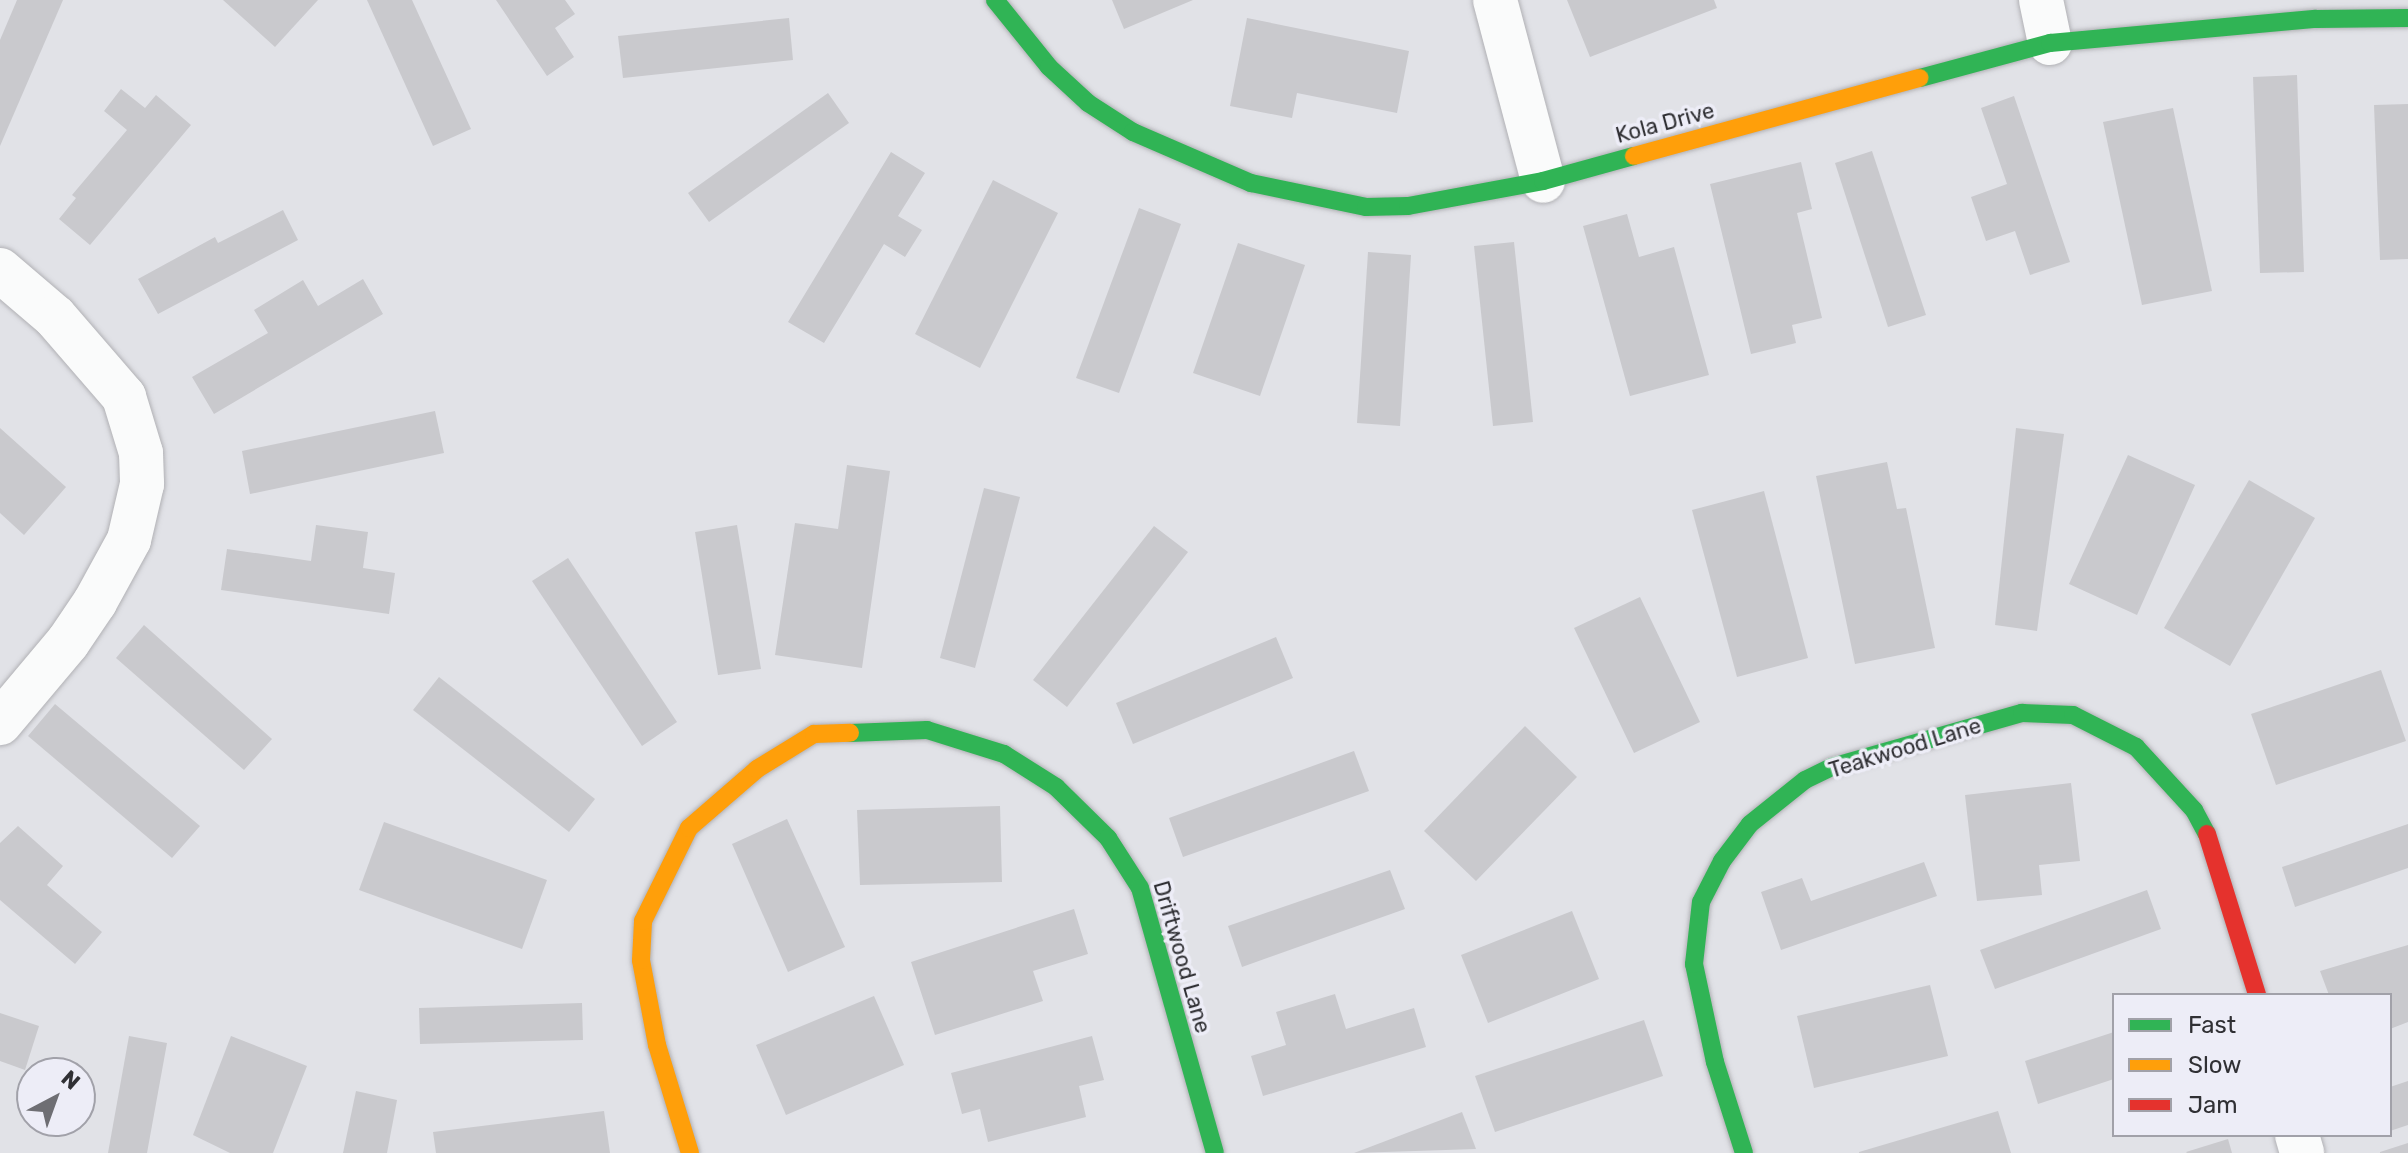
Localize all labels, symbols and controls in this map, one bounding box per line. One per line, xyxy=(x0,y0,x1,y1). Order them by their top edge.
street label: Kola Drive xyxy=(1613,97,1717,149)
street label: Teakwood Lane xyxy=(1826,712,1984,784)
street label: Driftwood Lane xyxy=(1148,878,1216,1036)
legend xyxy=(2112,993,2392,1137)
text: Fast xyxy=(2188,1011,2236,1039)
text: Slow xyxy=(2188,1051,2241,1079)
north arrow xyxy=(16,1057,96,1137)
text: N xyxy=(56,1065,86,1095)
text: Jam xyxy=(2188,1091,2238,1119)

